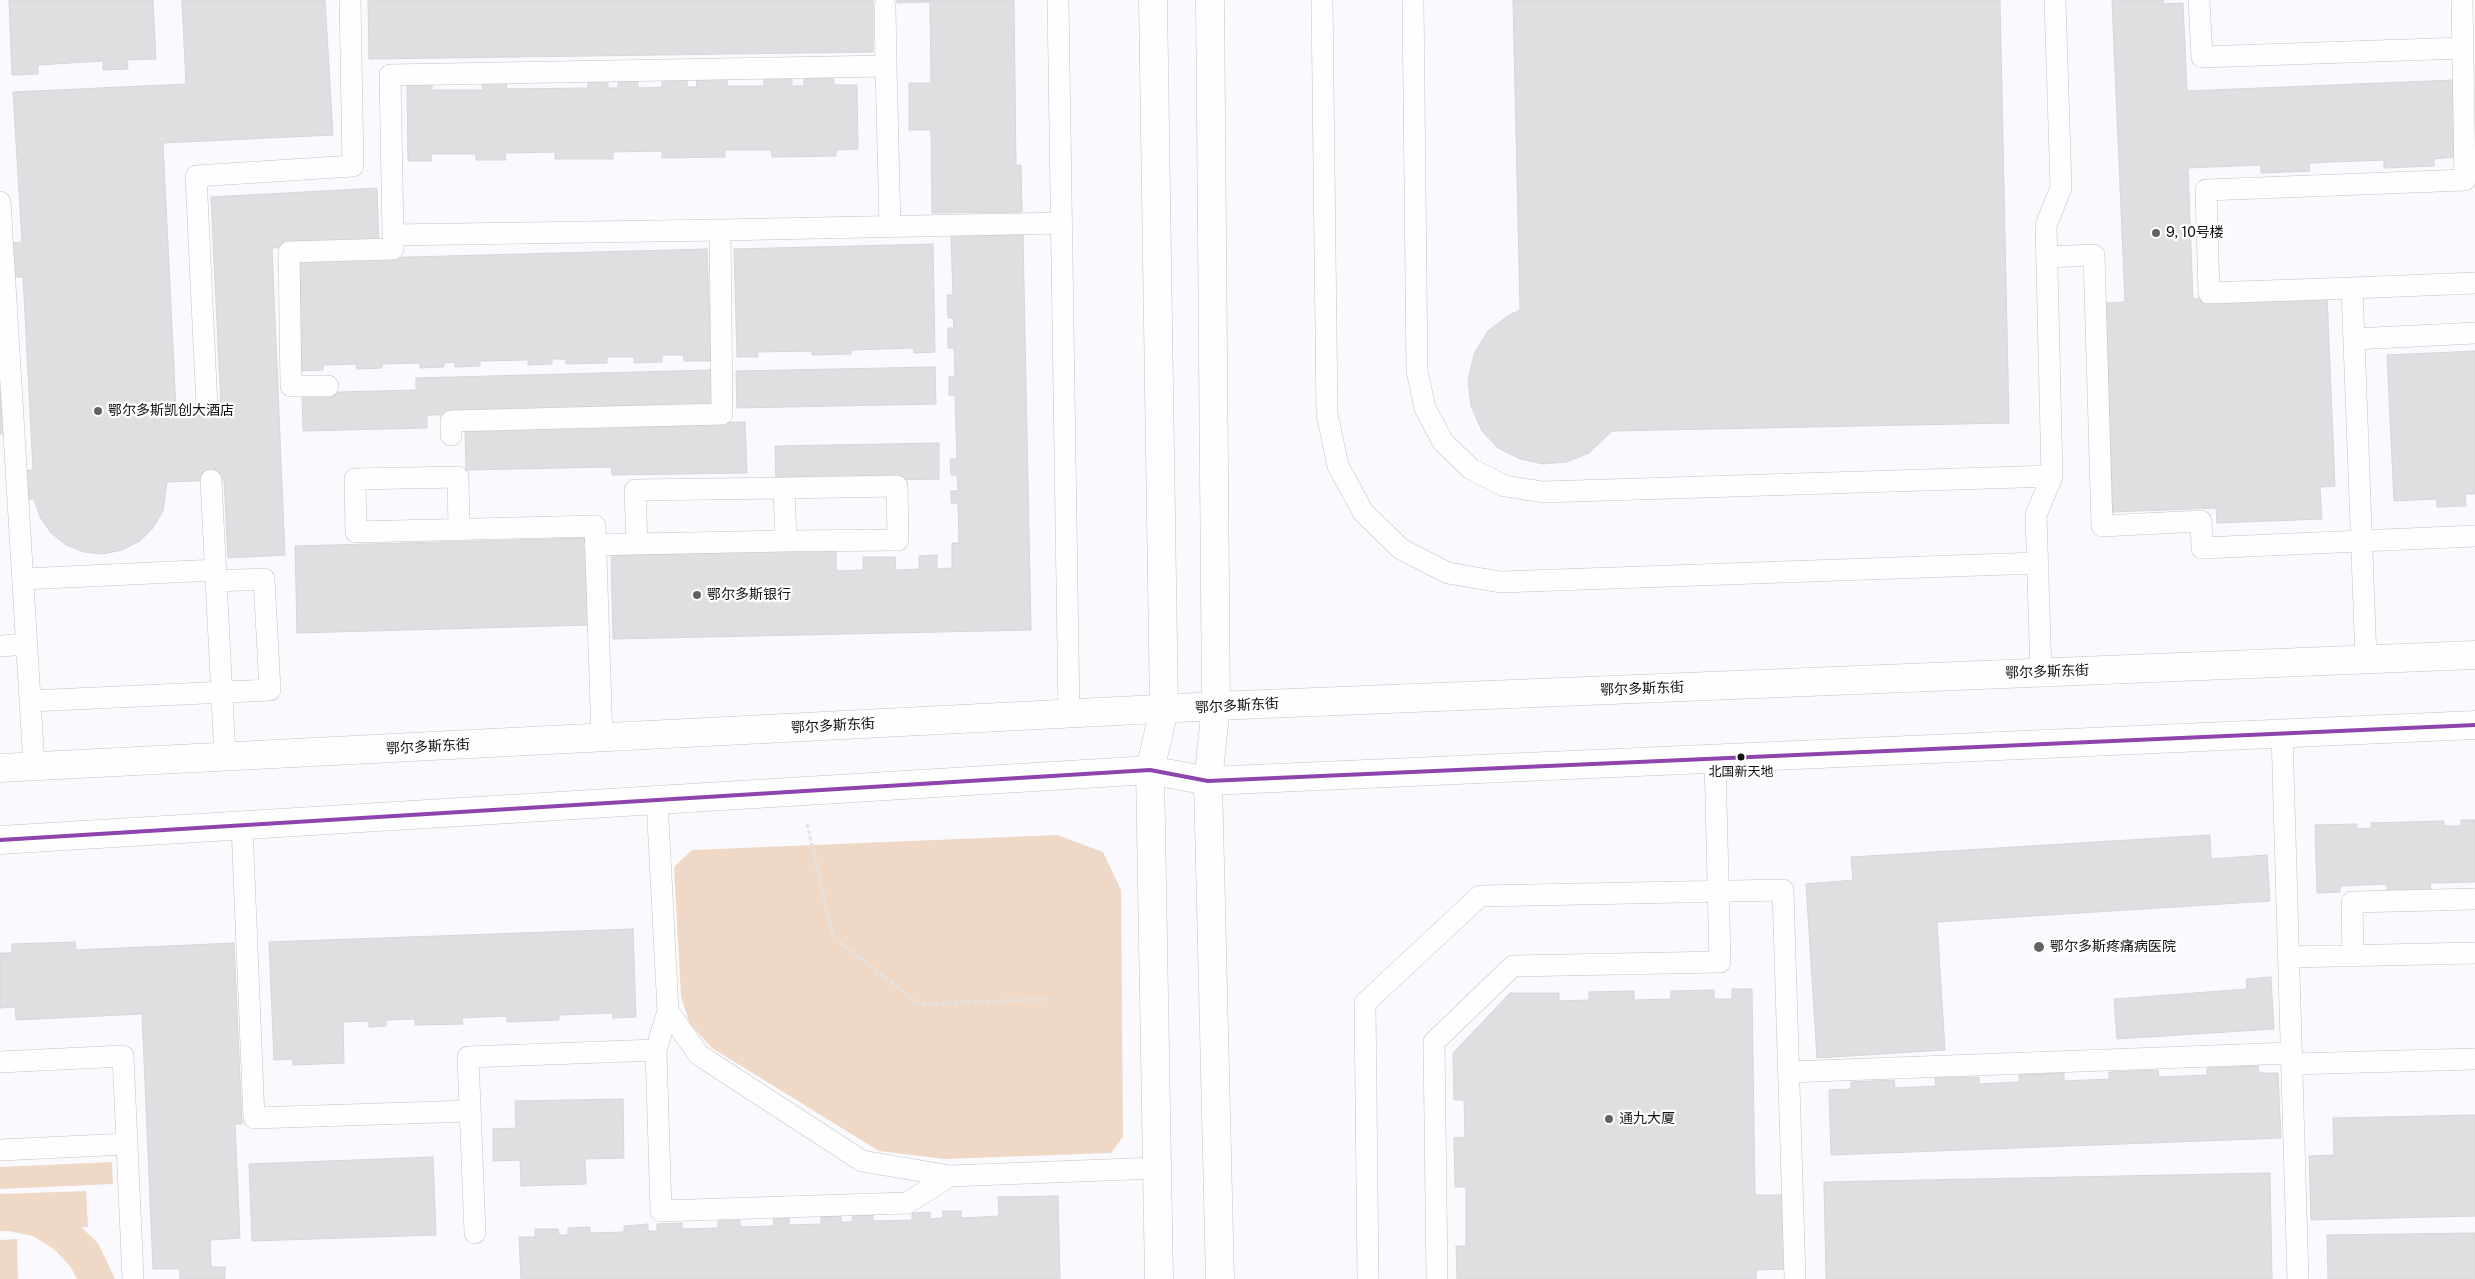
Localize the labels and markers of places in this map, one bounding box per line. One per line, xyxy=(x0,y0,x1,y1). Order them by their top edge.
place label: 9, 10号楼 xyxy=(2166,225,2224,241)
marker: 9, 10号楼 xyxy=(2150,227,2162,239)
place label: 鄂尔多斯凯创大酒店 xyxy=(108,403,234,419)
marker: 鄂尔多斯凯创大酒店 xyxy=(92,405,104,417)
place label: 鄂尔多斯银行 xyxy=(707,587,791,603)
marker: 鄂尔多斯银行 xyxy=(691,589,703,601)
marker: 北国新天地 xyxy=(1736,752,1746,762)
place label: 北国新天地 xyxy=(1709,764,1773,780)
place label: 鄂尔多斯疼痛病医院 xyxy=(2050,939,2176,955)
marker: 鄂尔多斯疼痛病医院 xyxy=(2032,940,2046,954)
place label: 通九大厦 xyxy=(1619,1111,1675,1127)
marker: 通九大厦 xyxy=(1603,1113,1615,1125)

